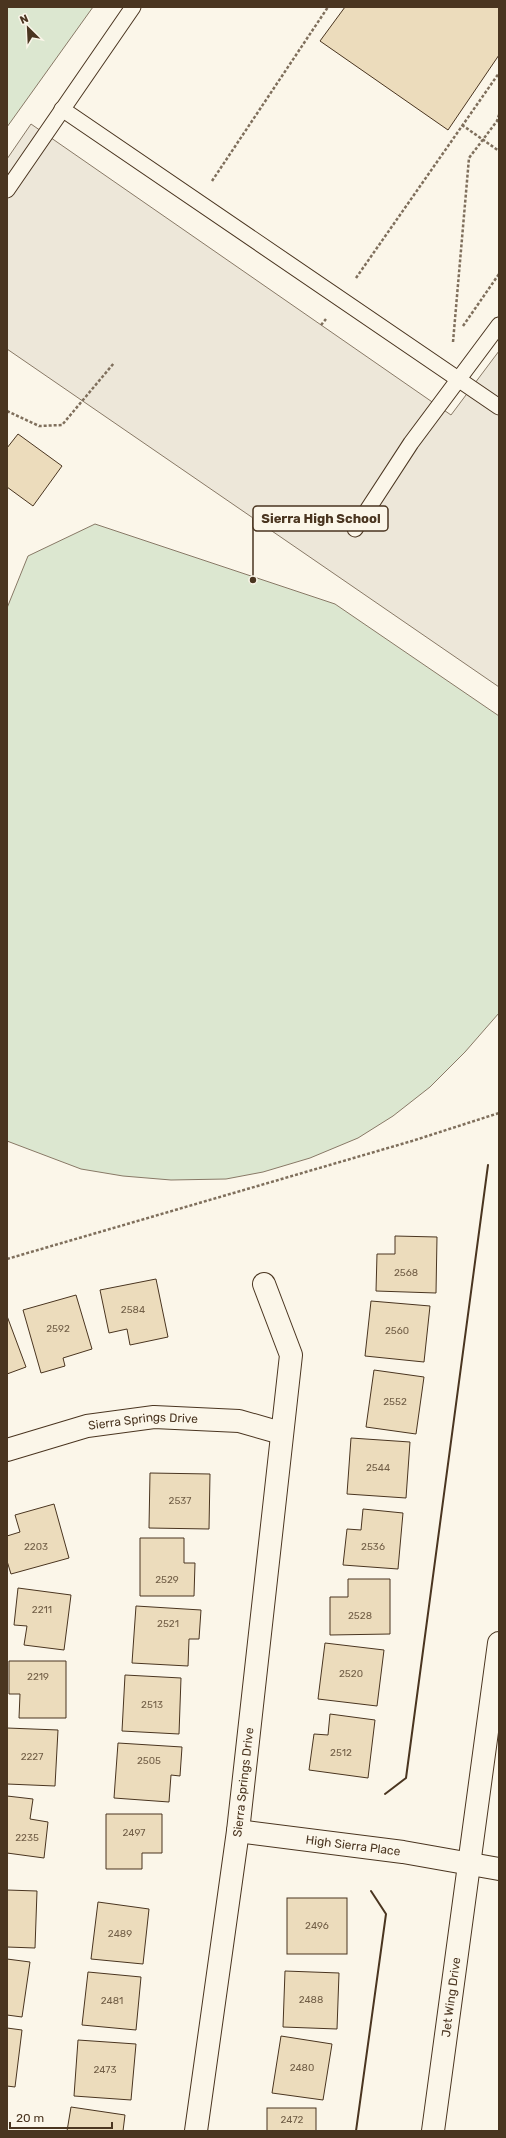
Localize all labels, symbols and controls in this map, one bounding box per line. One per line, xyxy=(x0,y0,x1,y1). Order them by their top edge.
north arrow xyxy=(8,8,48,48)
text: N xyxy=(18,12,30,27)
callout: Sierra High School xyxy=(253,506,388,531)
text: Sierra High School xyxy=(261,511,381,526)
house number: 2568 xyxy=(394,1267,418,1279)
house number: 2584 xyxy=(121,1304,145,1316)
house number: 2592 xyxy=(46,1323,70,1335)
house number: 2560 xyxy=(385,1325,409,1337)
house number: 2552 xyxy=(383,1396,407,1408)
street label: Sierra Springs Drive xyxy=(87,1410,199,1433)
house number: 2544 xyxy=(366,1462,390,1474)
house number: 2537 xyxy=(169,1495,191,1507)
house number: 2203 xyxy=(24,1541,48,1553)
house number: 2536 xyxy=(361,1541,385,1553)
house number: 2529 xyxy=(155,1574,179,1586)
house number: 2211 xyxy=(32,1604,52,1616)
house number: 2528 xyxy=(348,1610,372,1622)
house number: 2521 xyxy=(157,1618,179,1630)
house number: 2520 xyxy=(339,1668,363,1680)
house number: 2219 xyxy=(27,1671,49,1683)
house number: 2513 xyxy=(141,1699,163,1711)
street label: Sierra Springs Drive xyxy=(230,1726,257,1838)
house number: 2512 xyxy=(330,1747,352,1759)
house number: 2227 xyxy=(21,1751,43,1763)
house number: 2505 xyxy=(137,1755,161,1767)
house number: 2497 xyxy=(123,1827,145,1839)
house number: 2235 xyxy=(15,1832,39,1844)
street label: High Sierra Place xyxy=(305,1833,401,1859)
house number: 2496 xyxy=(305,1920,329,1932)
house number: 2489 xyxy=(108,1928,132,1940)
street label: Jet Wing Drive xyxy=(439,1956,463,2038)
house number: 2488 xyxy=(299,1994,323,2006)
house number: 2481 xyxy=(101,1995,123,2007)
house number: 2480 xyxy=(290,2062,314,2074)
house number: 2473 xyxy=(94,2064,116,2076)
scale bar xyxy=(10,2104,112,2130)
text: 20 m xyxy=(16,2111,44,2125)
house number: 2472 xyxy=(281,2114,304,2126)

